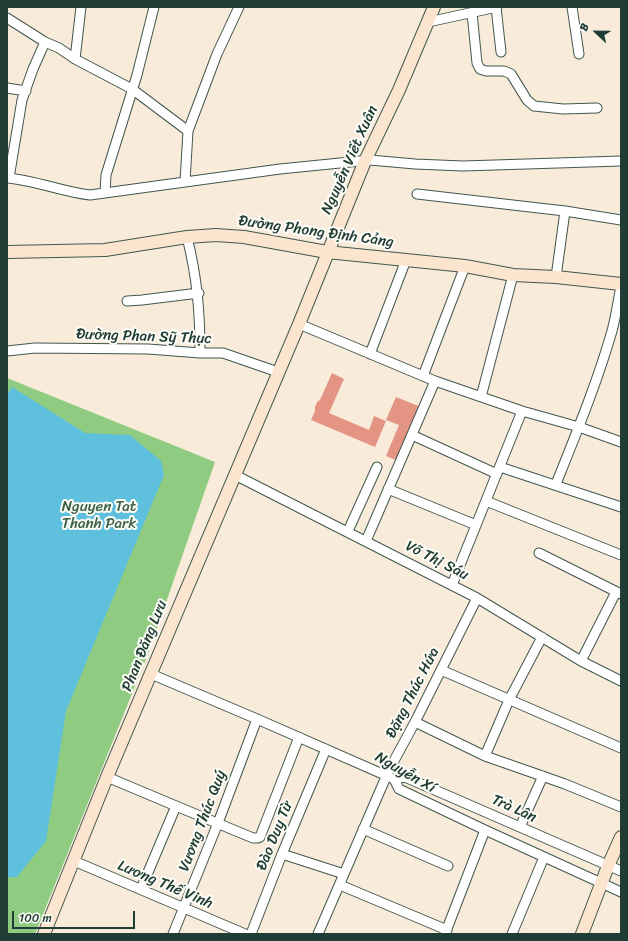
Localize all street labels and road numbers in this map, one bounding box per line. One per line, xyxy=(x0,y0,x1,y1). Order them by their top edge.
street label: Nguyễn Viết Xuân xyxy=(318,103,382,217)
street label: Đường Phong Định Cảng xyxy=(237,212,395,252)
street label: Đường Phan Sỹ Thục xyxy=(76,326,212,348)
street label: Võ Thị Sáu xyxy=(402,537,472,585)
street label: Phan Đăng Lưu xyxy=(119,598,171,694)
street label: Đặng Thúc Hứa xyxy=(382,645,444,741)
street label: Nguyễn Xí xyxy=(372,749,438,797)
street label: Vương Thúc Quý xyxy=(175,768,231,874)
street label: Trà Lân xyxy=(489,791,539,827)
street label: Đào Duy Từ xyxy=(253,799,297,873)
street label: Lương Thế Vinh xyxy=(115,857,215,913)

